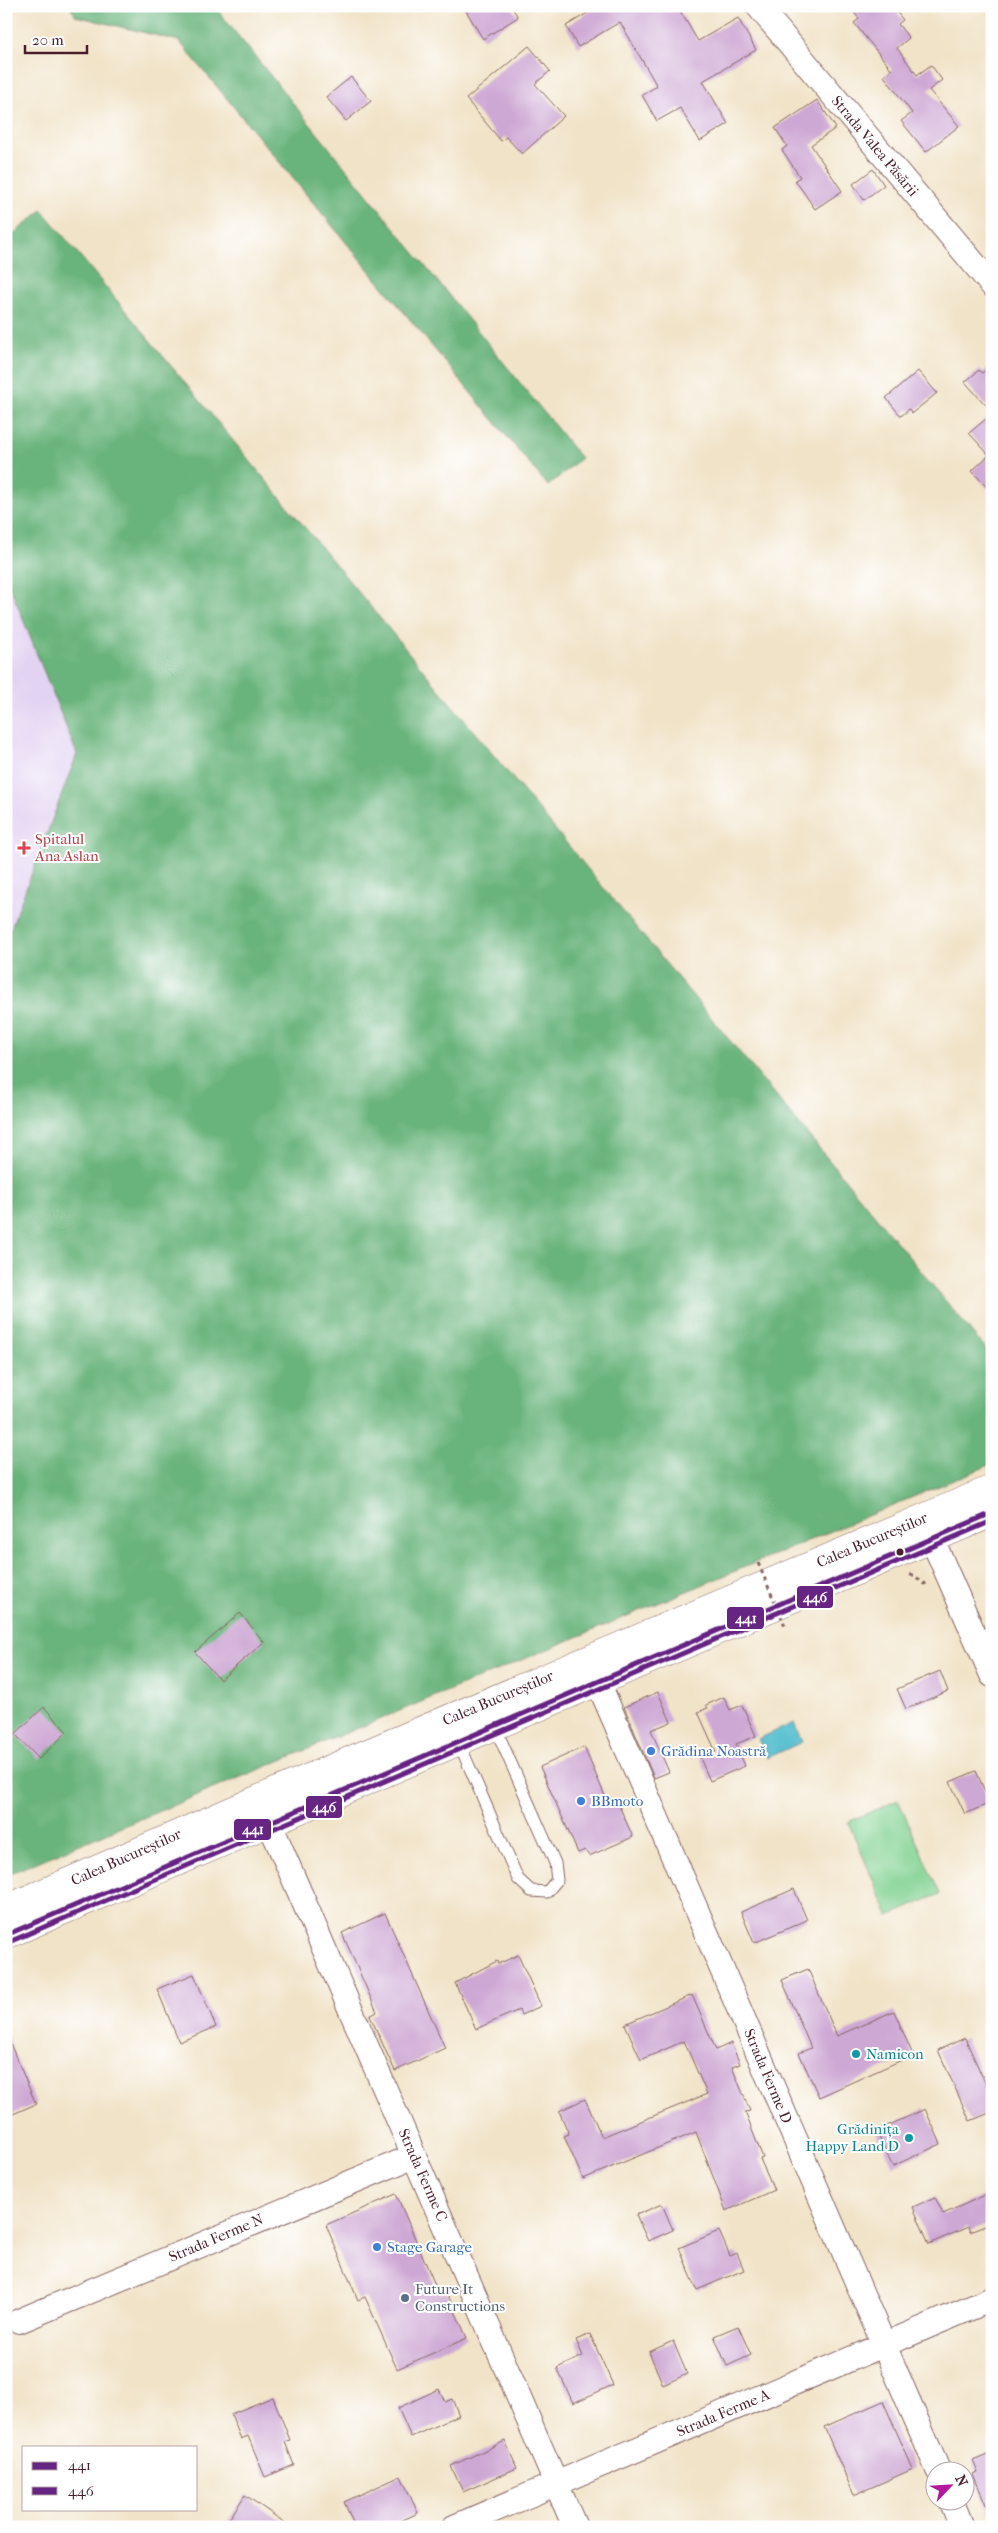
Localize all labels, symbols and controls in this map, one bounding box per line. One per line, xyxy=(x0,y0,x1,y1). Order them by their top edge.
scale bar xyxy=(25,22,88,54)
text: 20 m xyxy=(32,31,64,49)
street label: Strada Valea Păsării xyxy=(828,92,923,200)
place label: Spitalul Ana Aslan xyxy=(34,830,99,865)
marker: Spitalul Ana Aslan xyxy=(17,841,31,855)
street label: Calea Bucureștilor xyxy=(814,1508,931,1572)
unlabelled marker xyxy=(895,1547,905,1557)
line badge: 446 xyxy=(796,1585,834,1609)
text: 446 xyxy=(802,1589,828,1606)
line badge: 441 xyxy=(726,1606,765,1630)
text: 441 xyxy=(734,1610,757,1627)
street label: Calea Bucureștilor xyxy=(440,1666,557,1730)
place label: Grădina Noastră xyxy=(661,1742,767,1760)
marker: Grădina Noastră xyxy=(645,1745,657,1757)
place label: BBmoto xyxy=(591,1792,644,1810)
line badge: 446 xyxy=(305,1795,343,1819)
marker: BBmoto xyxy=(575,1795,587,1807)
text: 446 xyxy=(311,1799,337,1816)
line badge: 441 xyxy=(233,1818,272,1841)
text: 441 xyxy=(241,1821,264,1838)
street label: Calea Bucureștilor xyxy=(68,1824,185,1889)
street label: Strada Ferme D xyxy=(740,2026,796,2126)
place label: Namicon xyxy=(866,2045,924,2063)
marker: Namicon xyxy=(850,2048,862,2060)
place label: Grădinița Happy Land D xyxy=(806,2120,900,2155)
street label: Strada Ferme C xyxy=(395,2126,451,2224)
marker: Grădinița Happy Land D xyxy=(903,2132,915,2144)
street label: Strada Ferme N xyxy=(166,2210,267,2266)
place label: Stage Garage xyxy=(387,2238,473,2256)
marker: Stage Garage xyxy=(371,2241,383,2253)
place label: Future It Constructions xyxy=(415,2280,506,2315)
marker: Future It Constructions xyxy=(399,2292,411,2304)
street label: Strada Ferme A xyxy=(674,2385,772,2441)
legend xyxy=(22,2446,198,2510)
text: 441 xyxy=(68,2456,91,2474)
north arrow xyxy=(926,2460,976,2510)
text: N xyxy=(951,2472,971,2489)
text: 446 xyxy=(68,2482,95,2500)

